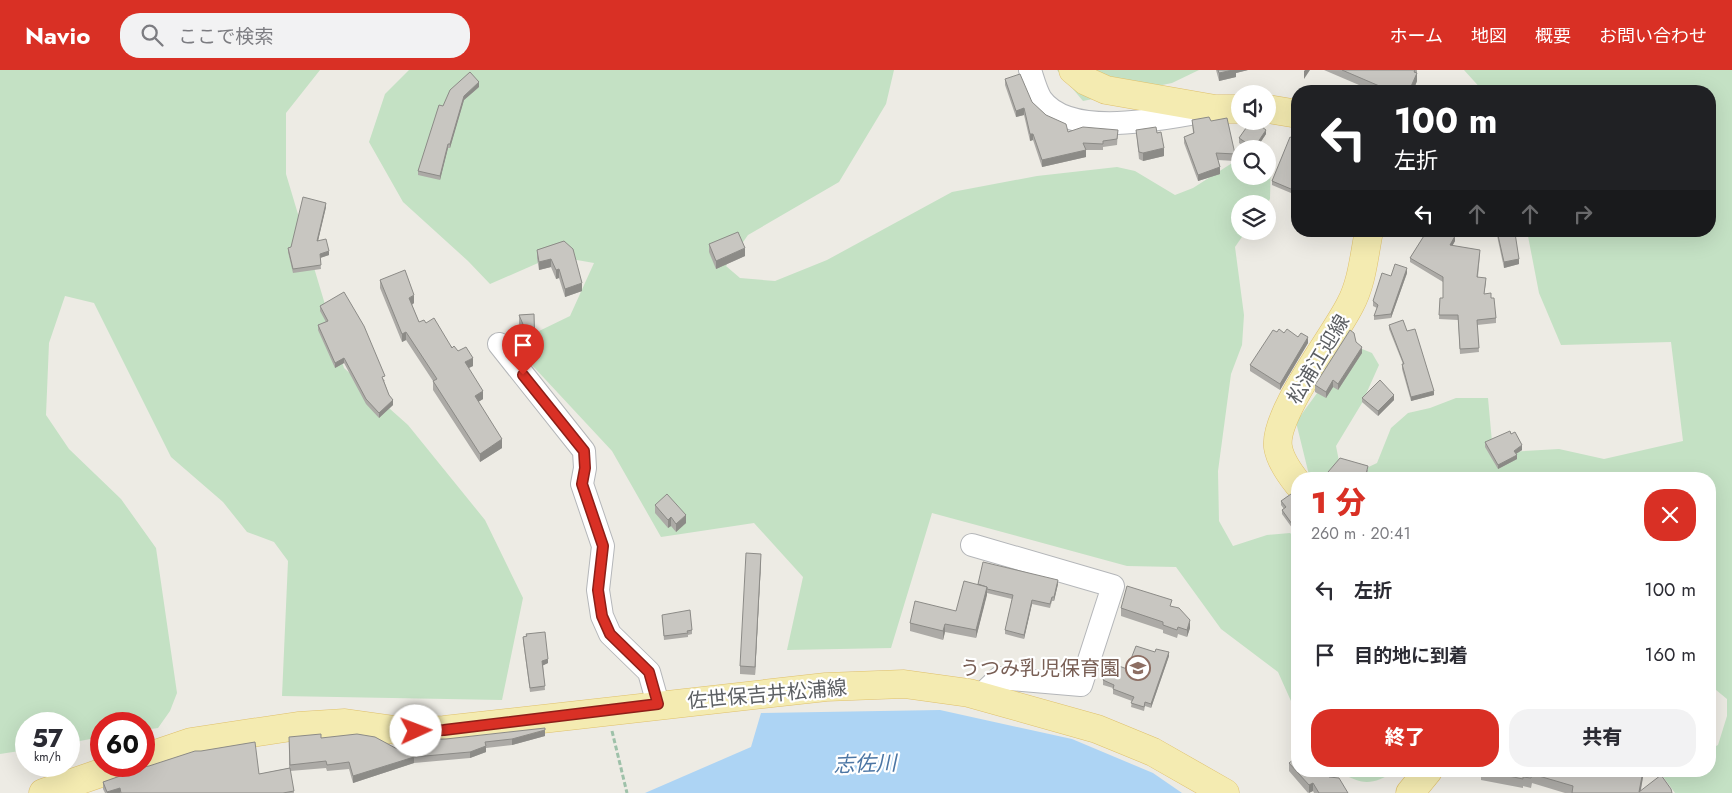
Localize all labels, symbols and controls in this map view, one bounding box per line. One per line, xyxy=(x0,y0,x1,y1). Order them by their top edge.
search box xyxy=(120,13,470,58)
text: Navio xyxy=(25,18,90,53)
icon: search xyxy=(138,21,166,49)
text: ここで検索 xyxy=(178,23,273,50)
text: ホーム xyxy=(1390,23,1443,49)
text: 地図 xyxy=(1471,23,1507,49)
text: 概要 xyxy=(1535,23,1571,49)
text: お問い合わせ xyxy=(1599,23,1707,49)
map controls xyxy=(1231,85,1276,240)
button: sound xyxy=(1231,85,1276,130)
text: 100 m xyxy=(1394,96,1497,146)
icon: left xyxy=(1311,105,1376,170)
button: search xyxy=(1231,140,1276,185)
text: 左折 xyxy=(1394,144,1438,176)
button: layers xyxy=(1231,195,1276,240)
icon: left xyxy=(1410,200,1438,228)
icon: ahead xyxy=(1463,200,1491,228)
icon: ahead xyxy=(1516,200,1544,228)
icon: right xyxy=(1569,200,1597,228)
street label: 松浦江迎線 xyxy=(1280,309,1357,410)
pin xyxy=(502,324,544,375)
icon: arrive xyxy=(509,331,537,359)
text: 1 分 xyxy=(1311,481,1366,524)
button: close xyxy=(1644,489,1696,541)
text: 260 m · 20:41 xyxy=(1311,522,1411,545)
icon: left xyxy=(1311,576,1339,604)
text: 100 m xyxy=(1644,576,1696,603)
text: 左折 xyxy=(1354,577,1392,604)
icon: arrive xyxy=(1311,641,1339,669)
text: 160 m xyxy=(1645,641,1696,668)
text: 目的地に到着 xyxy=(1354,642,1468,669)
place label: うつみ乳児保育園 xyxy=(960,654,1120,683)
school or university icon: うつみ乳児保育園 xyxy=(1125,655,1151,681)
street label: 佐世保吉井松浦線 xyxy=(686,673,848,716)
position arrow xyxy=(389,704,441,756)
button: 終了 xyxy=(1311,709,1499,767)
button: 共有 xyxy=(1509,709,1696,767)
speed limit sign: 60 xyxy=(90,712,155,777)
text: 57 xyxy=(32,720,63,756)
text: km/h xyxy=(34,748,61,766)
water label: 志佐川 xyxy=(833,748,899,780)

